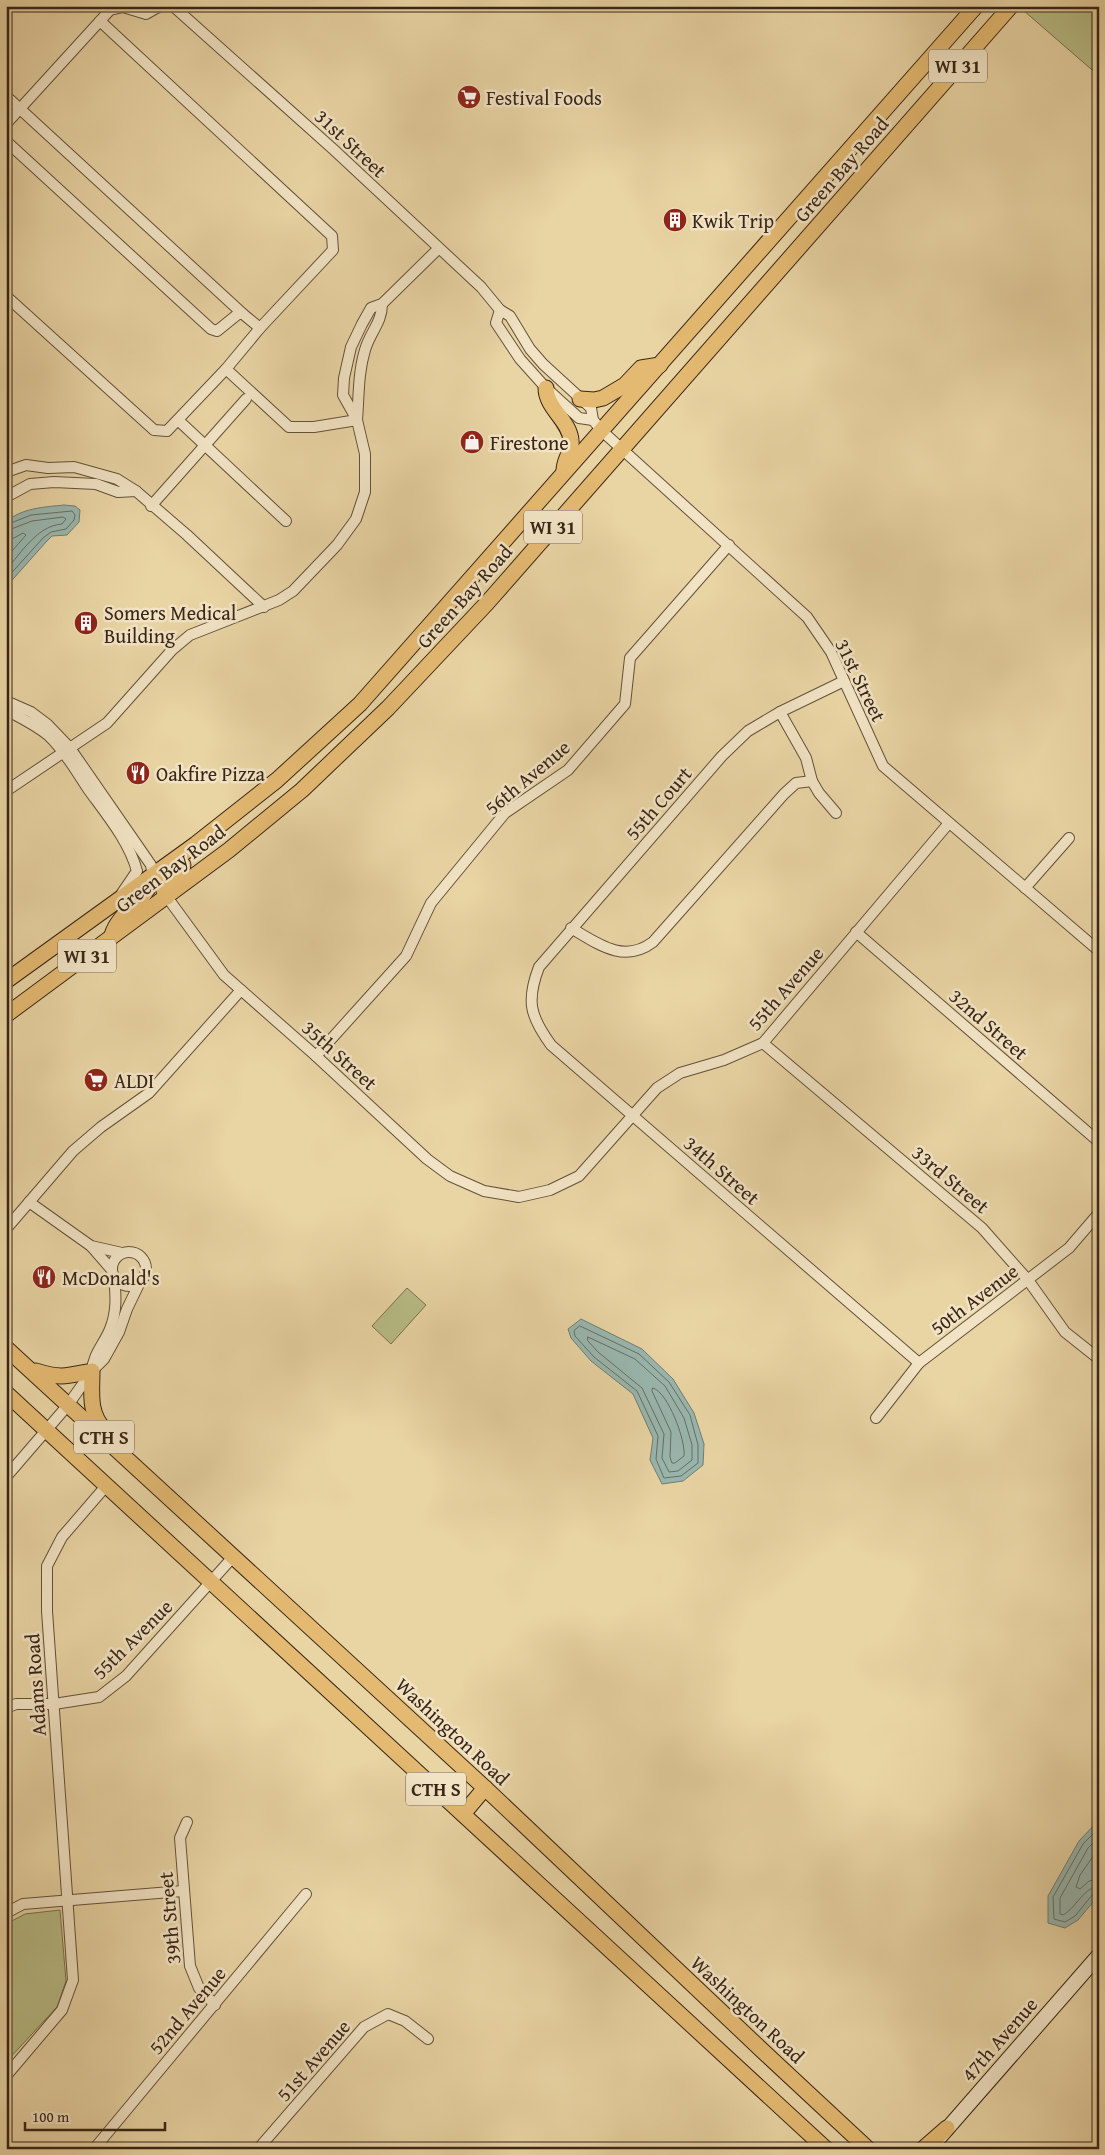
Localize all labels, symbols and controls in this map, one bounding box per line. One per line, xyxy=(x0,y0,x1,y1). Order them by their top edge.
road number: WI 31 xyxy=(929,49,987,82)
place label: Festival Foods xyxy=(486,83,602,112)
supermarket icon: Festival Foods xyxy=(456,84,482,110)
street label: 31st Street xyxy=(308,102,394,184)
street label: Green Bay Road xyxy=(787,110,895,228)
place label: Kwik Trip xyxy=(692,206,774,235)
building icon: Kwik Trip xyxy=(662,207,688,233)
place label: Firestone xyxy=(490,428,569,457)
shop icon: Firestone xyxy=(459,429,485,455)
road number: WI 31 xyxy=(524,511,582,544)
street label: Green Bay Road xyxy=(409,537,519,654)
place label: Somers Medical Building xyxy=(104,598,237,650)
building icon: Somers Medical Building xyxy=(73,610,99,636)
street label: 31st Street xyxy=(828,634,894,726)
street label: 56th Avenue xyxy=(478,733,576,821)
place label: Oakfire Pizza xyxy=(156,759,265,788)
restaurant icon: Oakfire Pizza xyxy=(125,760,151,786)
street label: 55th Court xyxy=(618,760,698,846)
street label: Green Bay Road xyxy=(109,817,231,919)
road number: WI 31 xyxy=(58,939,116,972)
street label: 55th Avenue xyxy=(740,939,830,1037)
street label: 32nd Street xyxy=(943,982,1035,1066)
street label: 35th Street xyxy=(296,1013,384,1097)
place label: ALDI xyxy=(114,1066,154,1095)
supermarket icon: ALDI xyxy=(83,1067,109,1093)
street label: 34th Street xyxy=(678,1129,766,1211)
street label: 33rd Street xyxy=(906,1138,996,1220)
street label: 50th Avenue xyxy=(924,1256,1024,1342)
place label: McDonald's xyxy=(62,1263,160,1292)
restaurant icon: McDonald's xyxy=(31,1264,57,1290)
road number: CTH S xyxy=(74,1420,134,1454)
street label: 55th Avenue xyxy=(85,1592,179,1686)
street label: Adams Road xyxy=(17,1632,53,1737)
street label: Washington Road xyxy=(390,1670,517,1792)
road number: CTH S xyxy=(406,1772,466,1806)
street label: 39th Street xyxy=(151,1871,187,1965)
street label: Washington Road xyxy=(685,1948,812,2070)
street label: 52nd Avenue xyxy=(141,1960,233,2060)
street label: 47th Avenue xyxy=(954,1990,1044,2088)
street label: 51st Avenue xyxy=(269,2013,357,2107)
scale bar xyxy=(25,2100,165,2132)
text: 100 m xyxy=(32,2106,70,2127)

